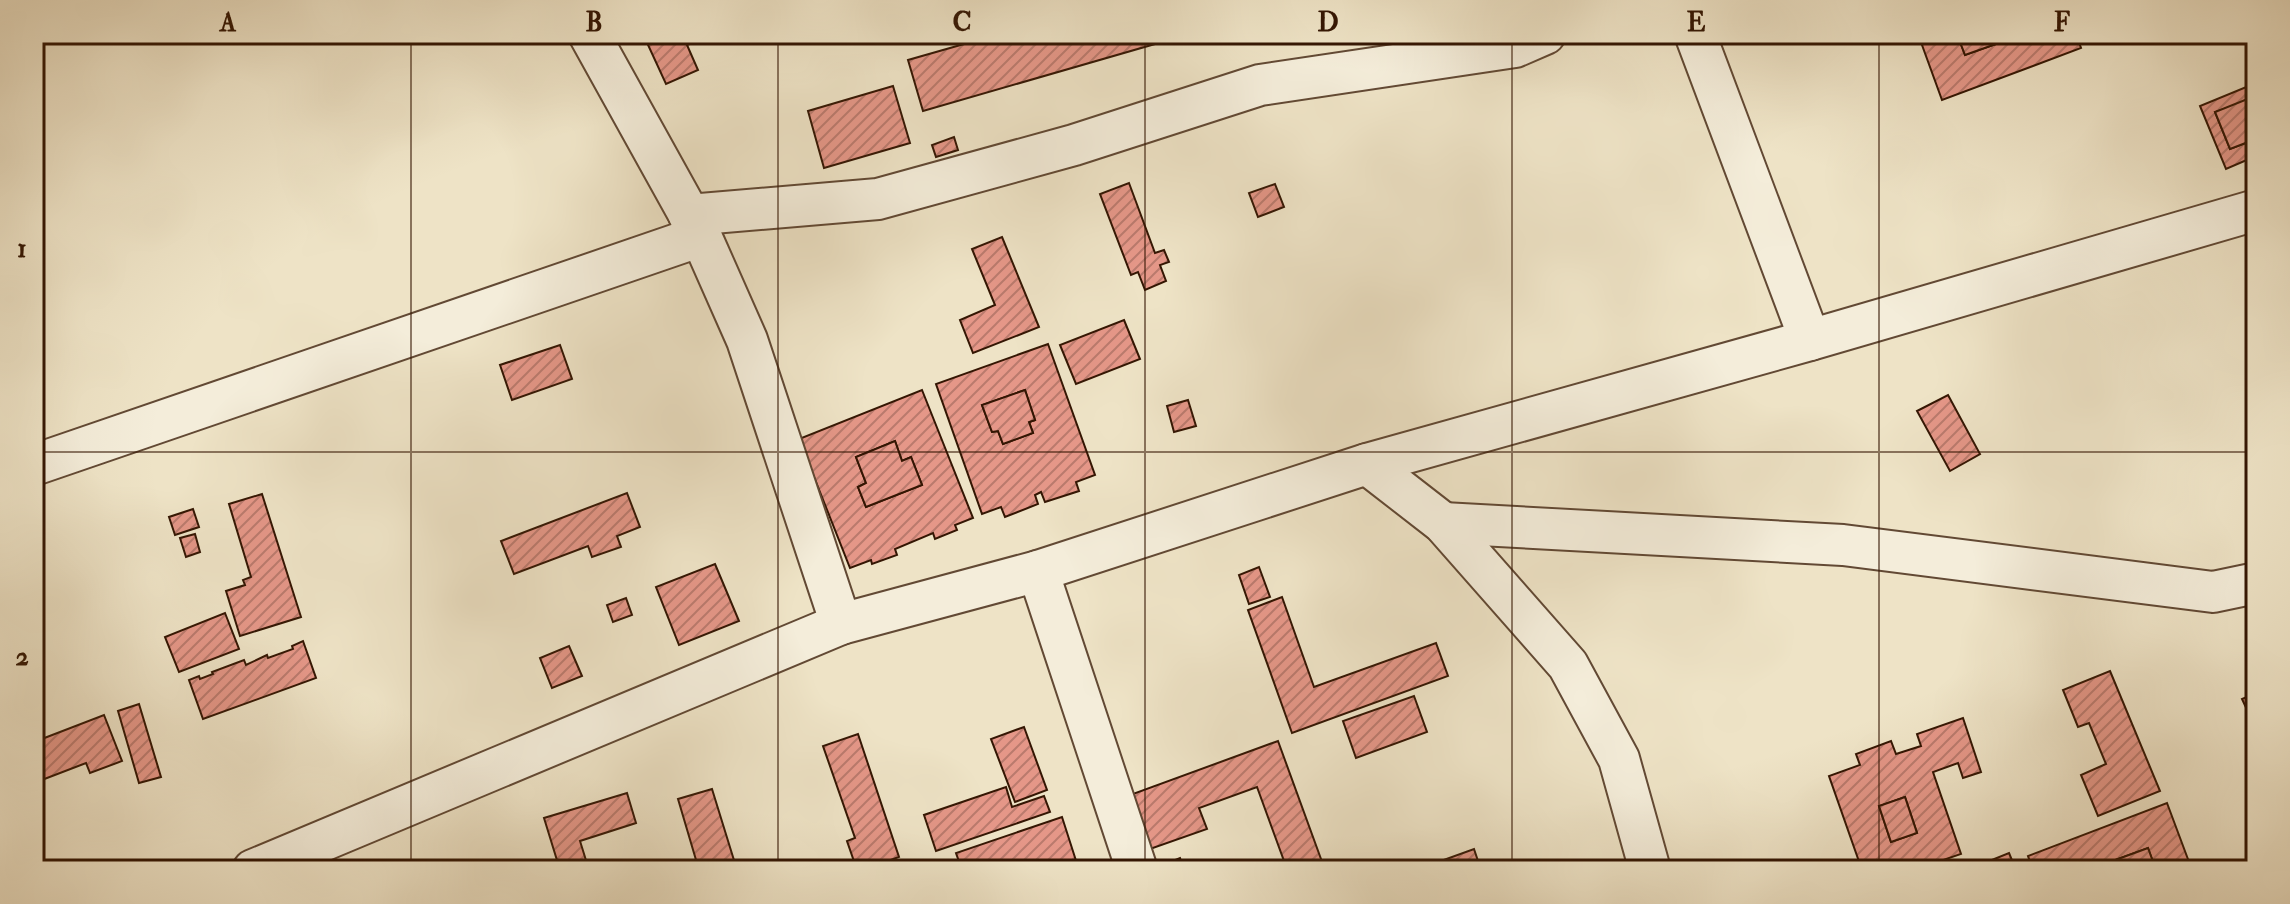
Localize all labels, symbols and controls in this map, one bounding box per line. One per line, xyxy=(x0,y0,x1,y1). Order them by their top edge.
text: A xyxy=(219,7,237,39)
text: B xyxy=(585,7,603,39)
text: C xyxy=(952,7,972,39)
text: D xyxy=(1317,7,1339,39)
text: E xyxy=(1687,7,1706,39)
text: F xyxy=(2054,7,2071,39)
text: 1 xyxy=(17,233,27,265)
text: 2 xyxy=(15,641,29,673)

